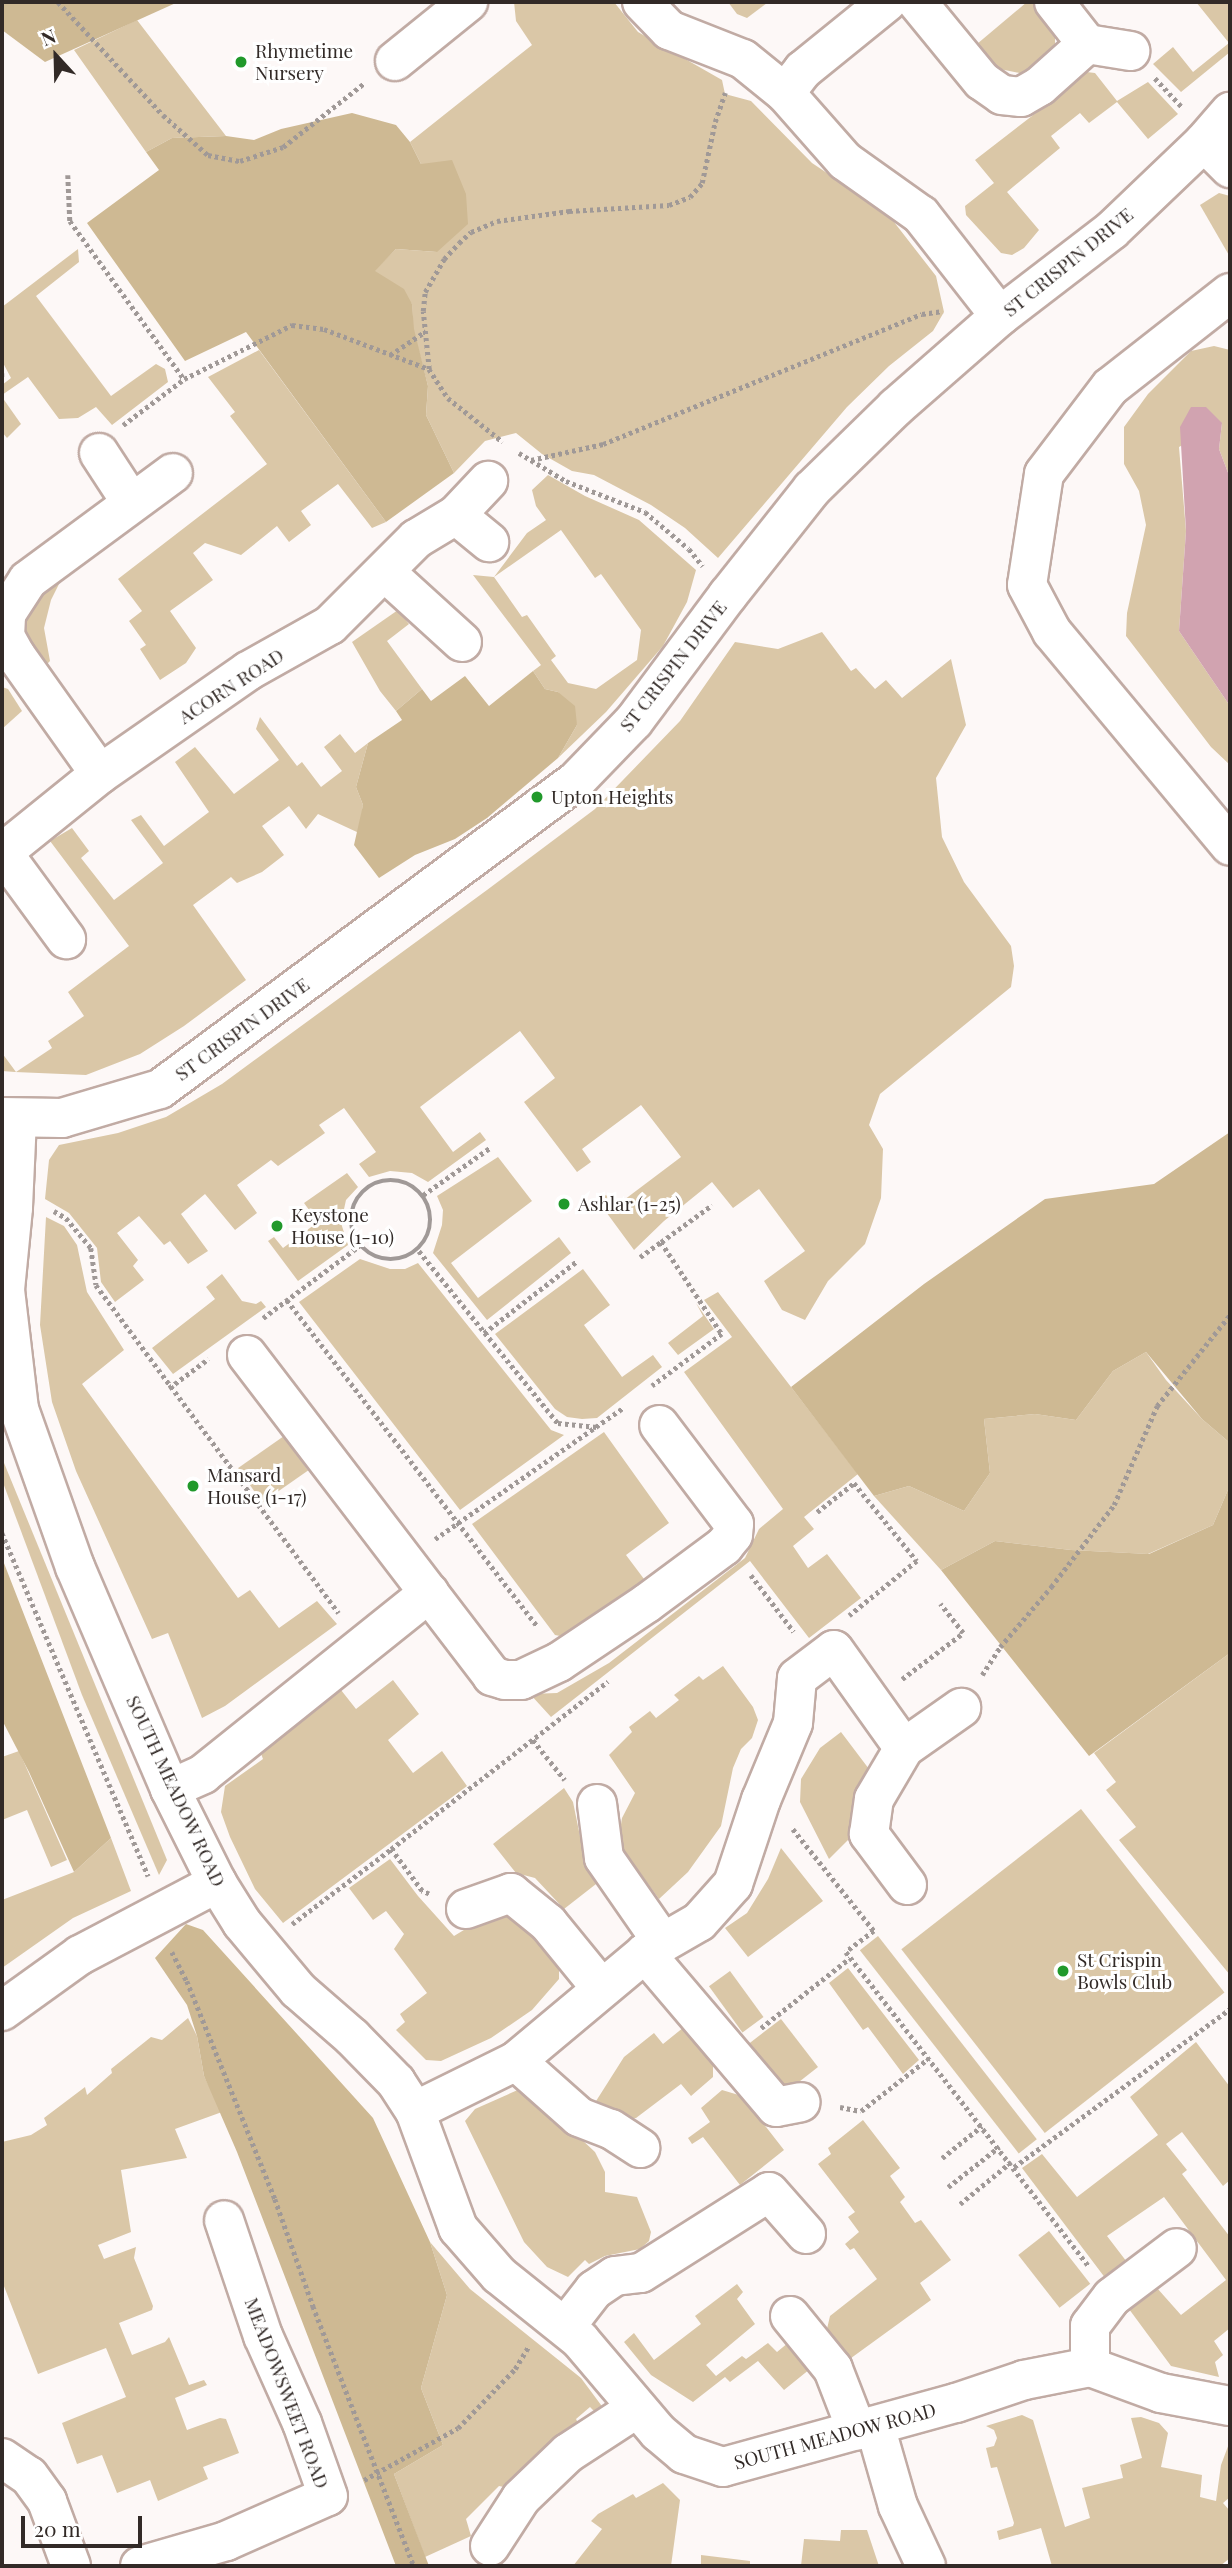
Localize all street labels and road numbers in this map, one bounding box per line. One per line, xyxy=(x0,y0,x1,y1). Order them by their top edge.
street label: ST CRISPIN DRIVE xyxy=(998,203,1138,321)
street label: ST CRISPIN DRIVE xyxy=(615,596,731,736)
street label: ACORN ROAD xyxy=(174,644,288,728)
street label: ST CRISPIN DRIVE xyxy=(170,973,314,1085)
street label: SOUTH MEADOW ROAD xyxy=(122,1692,230,1890)
street label: MEADOWSWEET ROAD xyxy=(240,2294,334,2492)
street label: SOUTH MEADOW ROAD xyxy=(731,2398,939,2474)

